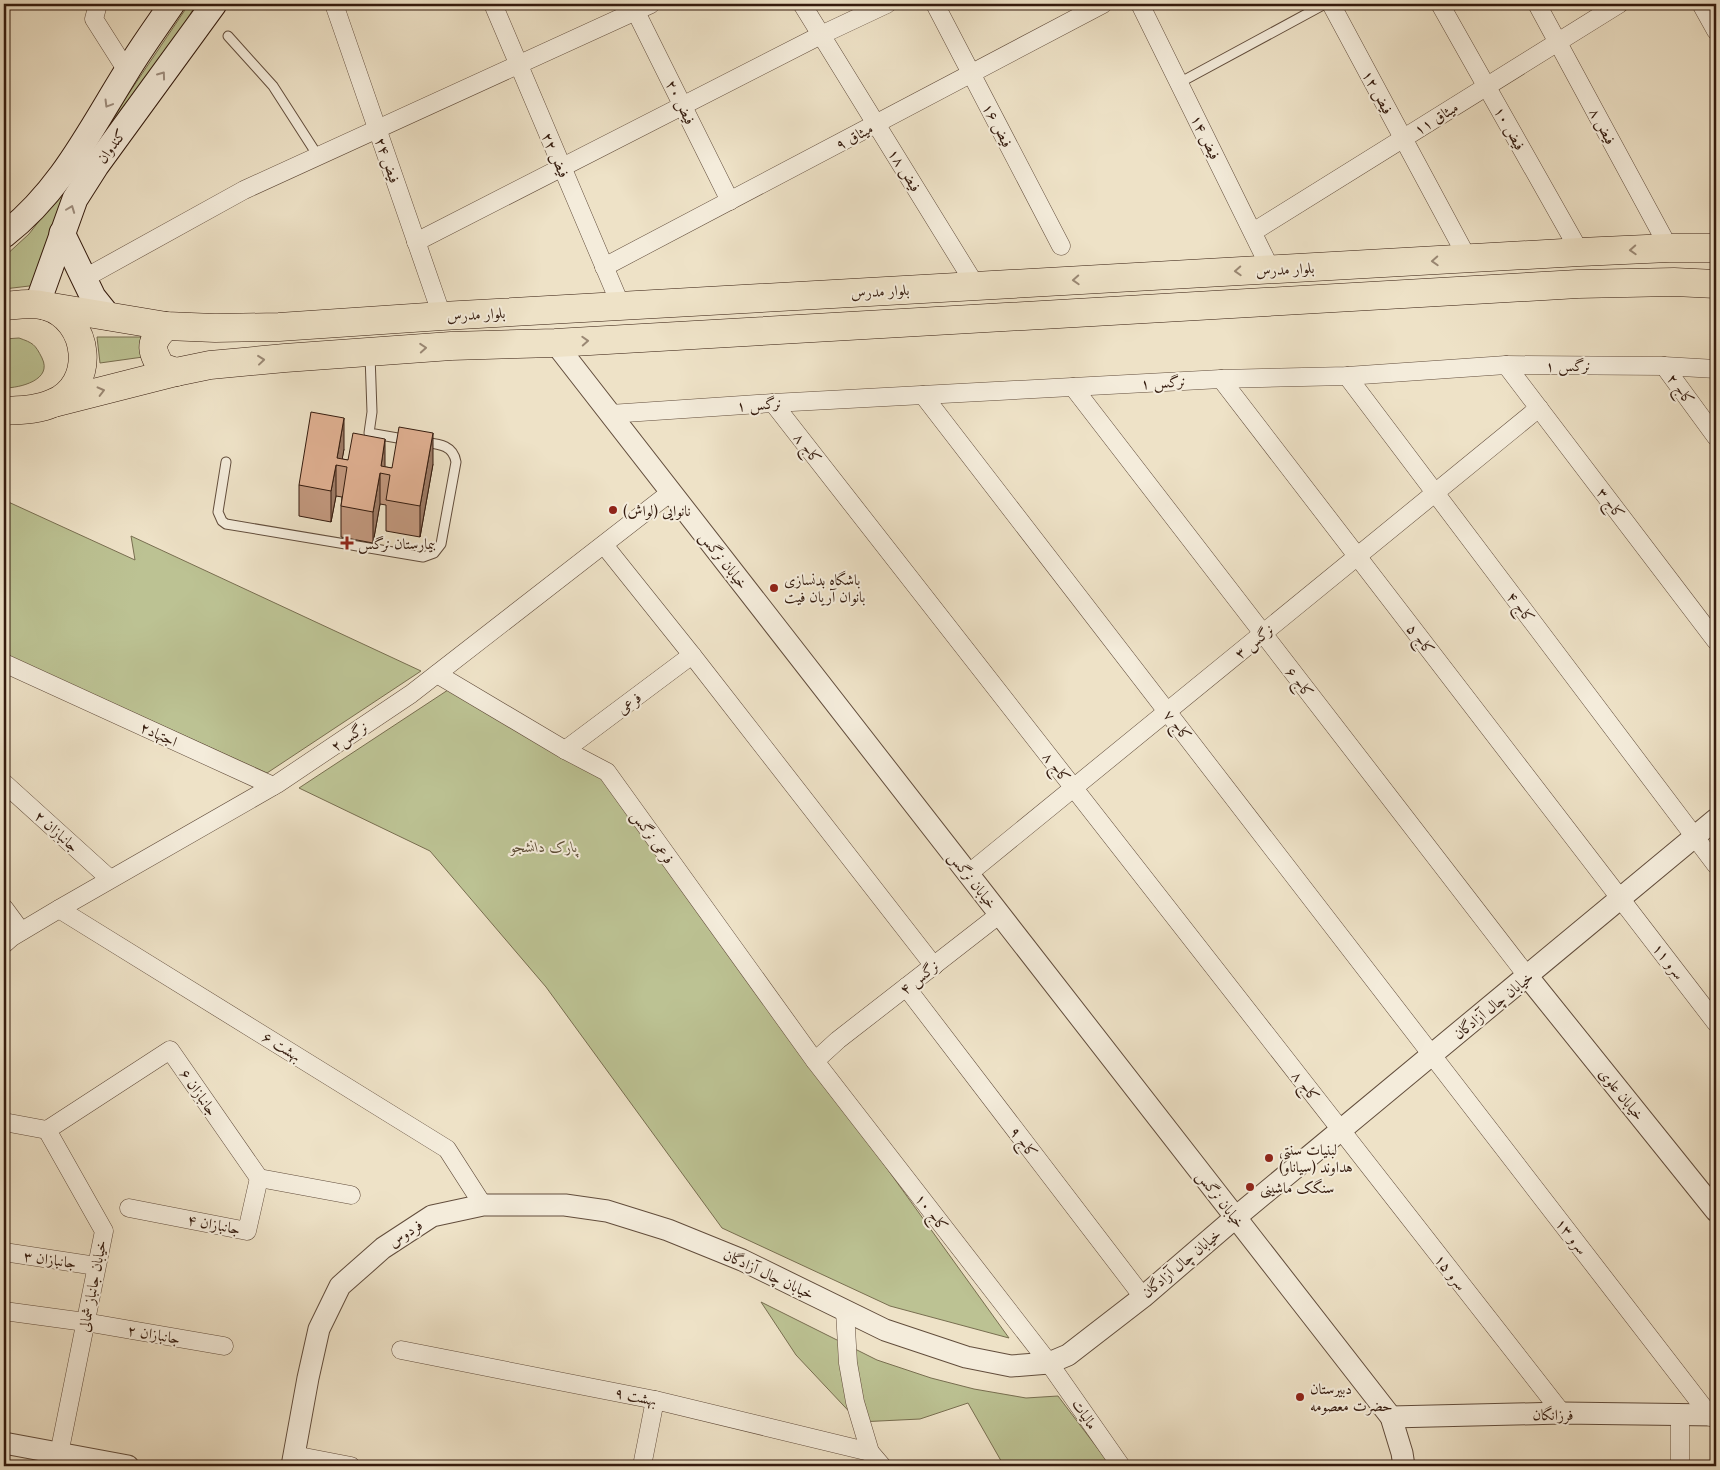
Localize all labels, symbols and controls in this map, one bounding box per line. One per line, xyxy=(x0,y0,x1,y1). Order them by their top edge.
street label: فیض ۱۲ xyxy=(1358,67,1398,118)
one-way arrow xyxy=(156,71,165,81)
street label: فیض ۲۰ xyxy=(661,77,700,128)
street label: میثاق ۱۱ xyxy=(1410,97,1462,139)
one-way arrow xyxy=(104,98,114,107)
street label: فیض ۱۶ xyxy=(978,100,1017,151)
street label: فیض ۱۰ xyxy=(1489,103,1530,154)
street label: فیض ۸ xyxy=(1585,105,1620,148)
street label: فیض ۱۴ xyxy=(1186,112,1225,163)
street label: میثاق ۹ xyxy=(832,118,876,154)
street label: کندوان xyxy=(92,125,130,167)
street label: فیض ۲۲ xyxy=(537,129,574,181)
street label: فیض ۲۴ xyxy=(370,135,405,186)
street label: فیض ۱۸ xyxy=(884,145,926,196)
one-way arrow xyxy=(65,205,75,214)
one-way arrow xyxy=(1628,244,1636,255)
one-way arrow xyxy=(1431,255,1439,266)
street label: بلوار مدرس xyxy=(1255,258,1315,280)
one-way arrow xyxy=(1234,266,1242,277)
one-way arrow xyxy=(1072,275,1080,286)
street label: بلوار مدرس xyxy=(850,280,910,302)
street label: بلوار مدرس xyxy=(446,303,506,325)
one-way arrow xyxy=(581,336,589,347)
one-way arrow xyxy=(419,343,427,354)
one-way arrow xyxy=(257,355,265,366)
street label: نرگس ۱ xyxy=(1546,356,1590,376)
street label: کاج ۲ xyxy=(1660,370,1699,411)
street label: نرگس ۱ xyxy=(1140,371,1186,394)
one-way arrow xyxy=(97,386,106,397)
street label: نرگس ۱ xyxy=(736,393,782,416)
street label: کاج ۸ xyxy=(787,429,826,470)
street label: کاج ۳ xyxy=(1590,484,1629,525)
place label: نانوایی (لواش) xyxy=(623,501,691,521)
marker: نانوایی (لواش) xyxy=(607,504,619,516)
street label: خیابان نرگس xyxy=(695,527,752,593)
place label: بیمارستان نرگس xyxy=(358,534,436,554)
marker: بیمارستان نرگس xyxy=(340,536,354,550)
place label: باشگاه بدنسازی بانوان آریان فیت xyxy=(784,570,866,606)
marker: باشگاه بدنسازی بانوان آریان فیت xyxy=(768,582,780,594)
street label: کاج ۴ xyxy=(1500,588,1539,629)
street label: نرگس ۳ xyxy=(1231,620,1278,663)
street label: کاج ۵ xyxy=(1400,620,1439,661)
street label: کاج ۶ xyxy=(1279,663,1318,704)
street label: فرعی xyxy=(613,688,646,719)
street label: کاج ۷ xyxy=(1157,706,1196,747)
street label: اجتهاد۲ xyxy=(137,717,181,752)
street label: نرگس۲ xyxy=(327,717,372,756)
street label: کاج ۸ xyxy=(1036,748,1075,789)
street label: جانبازان ۲ xyxy=(31,806,83,856)
street label: فرعی نرگس xyxy=(626,806,679,868)
park label: پارک دانشجو xyxy=(509,837,579,858)
street label: خیابان نرگس xyxy=(944,847,1001,913)
street label: سرو ۱۱ xyxy=(1648,939,1689,984)
street label: نرگس ۴ xyxy=(895,956,943,999)
street label: خیابان چال آزادگان xyxy=(1449,967,1538,1045)
street label: بهشت ۶ xyxy=(258,1027,305,1066)
street label: خیابان علوی xyxy=(1595,1064,1649,1124)
street label: جانبازان ۶ xyxy=(176,1065,222,1119)
street label: کاج ۸ xyxy=(1285,1067,1324,1108)
street label: کاج ۹ xyxy=(1003,1123,1042,1164)
place label: لبنیات سنتی هداوند (سیاناو) xyxy=(1279,1140,1353,1176)
marker: لبنیات سنتی هداوند (سیاناو) xyxy=(1263,1152,1275,1164)
street label: خیابان نرگس xyxy=(1192,1166,1249,1232)
place label: سنگک ماشینی xyxy=(1260,1178,1334,1199)
marker: سنگک ماشینی xyxy=(1244,1181,1256,1193)
street label: کاج ۱۰ xyxy=(908,1189,953,1237)
street label: جانبازان ۴ xyxy=(186,1210,242,1238)
street label: سرو ۱۳ xyxy=(1551,1214,1592,1259)
street label: فردوس xyxy=(384,1215,426,1252)
street label: خیابان چال آزادگان xyxy=(1137,1224,1226,1303)
street label: خیابان جانباز شمالی xyxy=(74,1239,110,1333)
street label: خیابان چال آزادگان xyxy=(720,1245,817,1305)
street label: جانبازان ۳ xyxy=(22,1246,78,1272)
street label: سرو ۱۵ xyxy=(1430,1250,1471,1295)
street label: جانبازان ۲ xyxy=(126,1320,182,1348)
place label: دبیرستان حضرت معصومه xyxy=(1310,1379,1393,1416)
street label: بهشت ۹ xyxy=(613,1382,659,1411)
marker: دبیرستان حضرت معصومه xyxy=(1294,1391,1306,1403)
street label: مالیات xyxy=(1068,1395,1102,1433)
street label: فرزانگان xyxy=(1533,1405,1573,1425)

